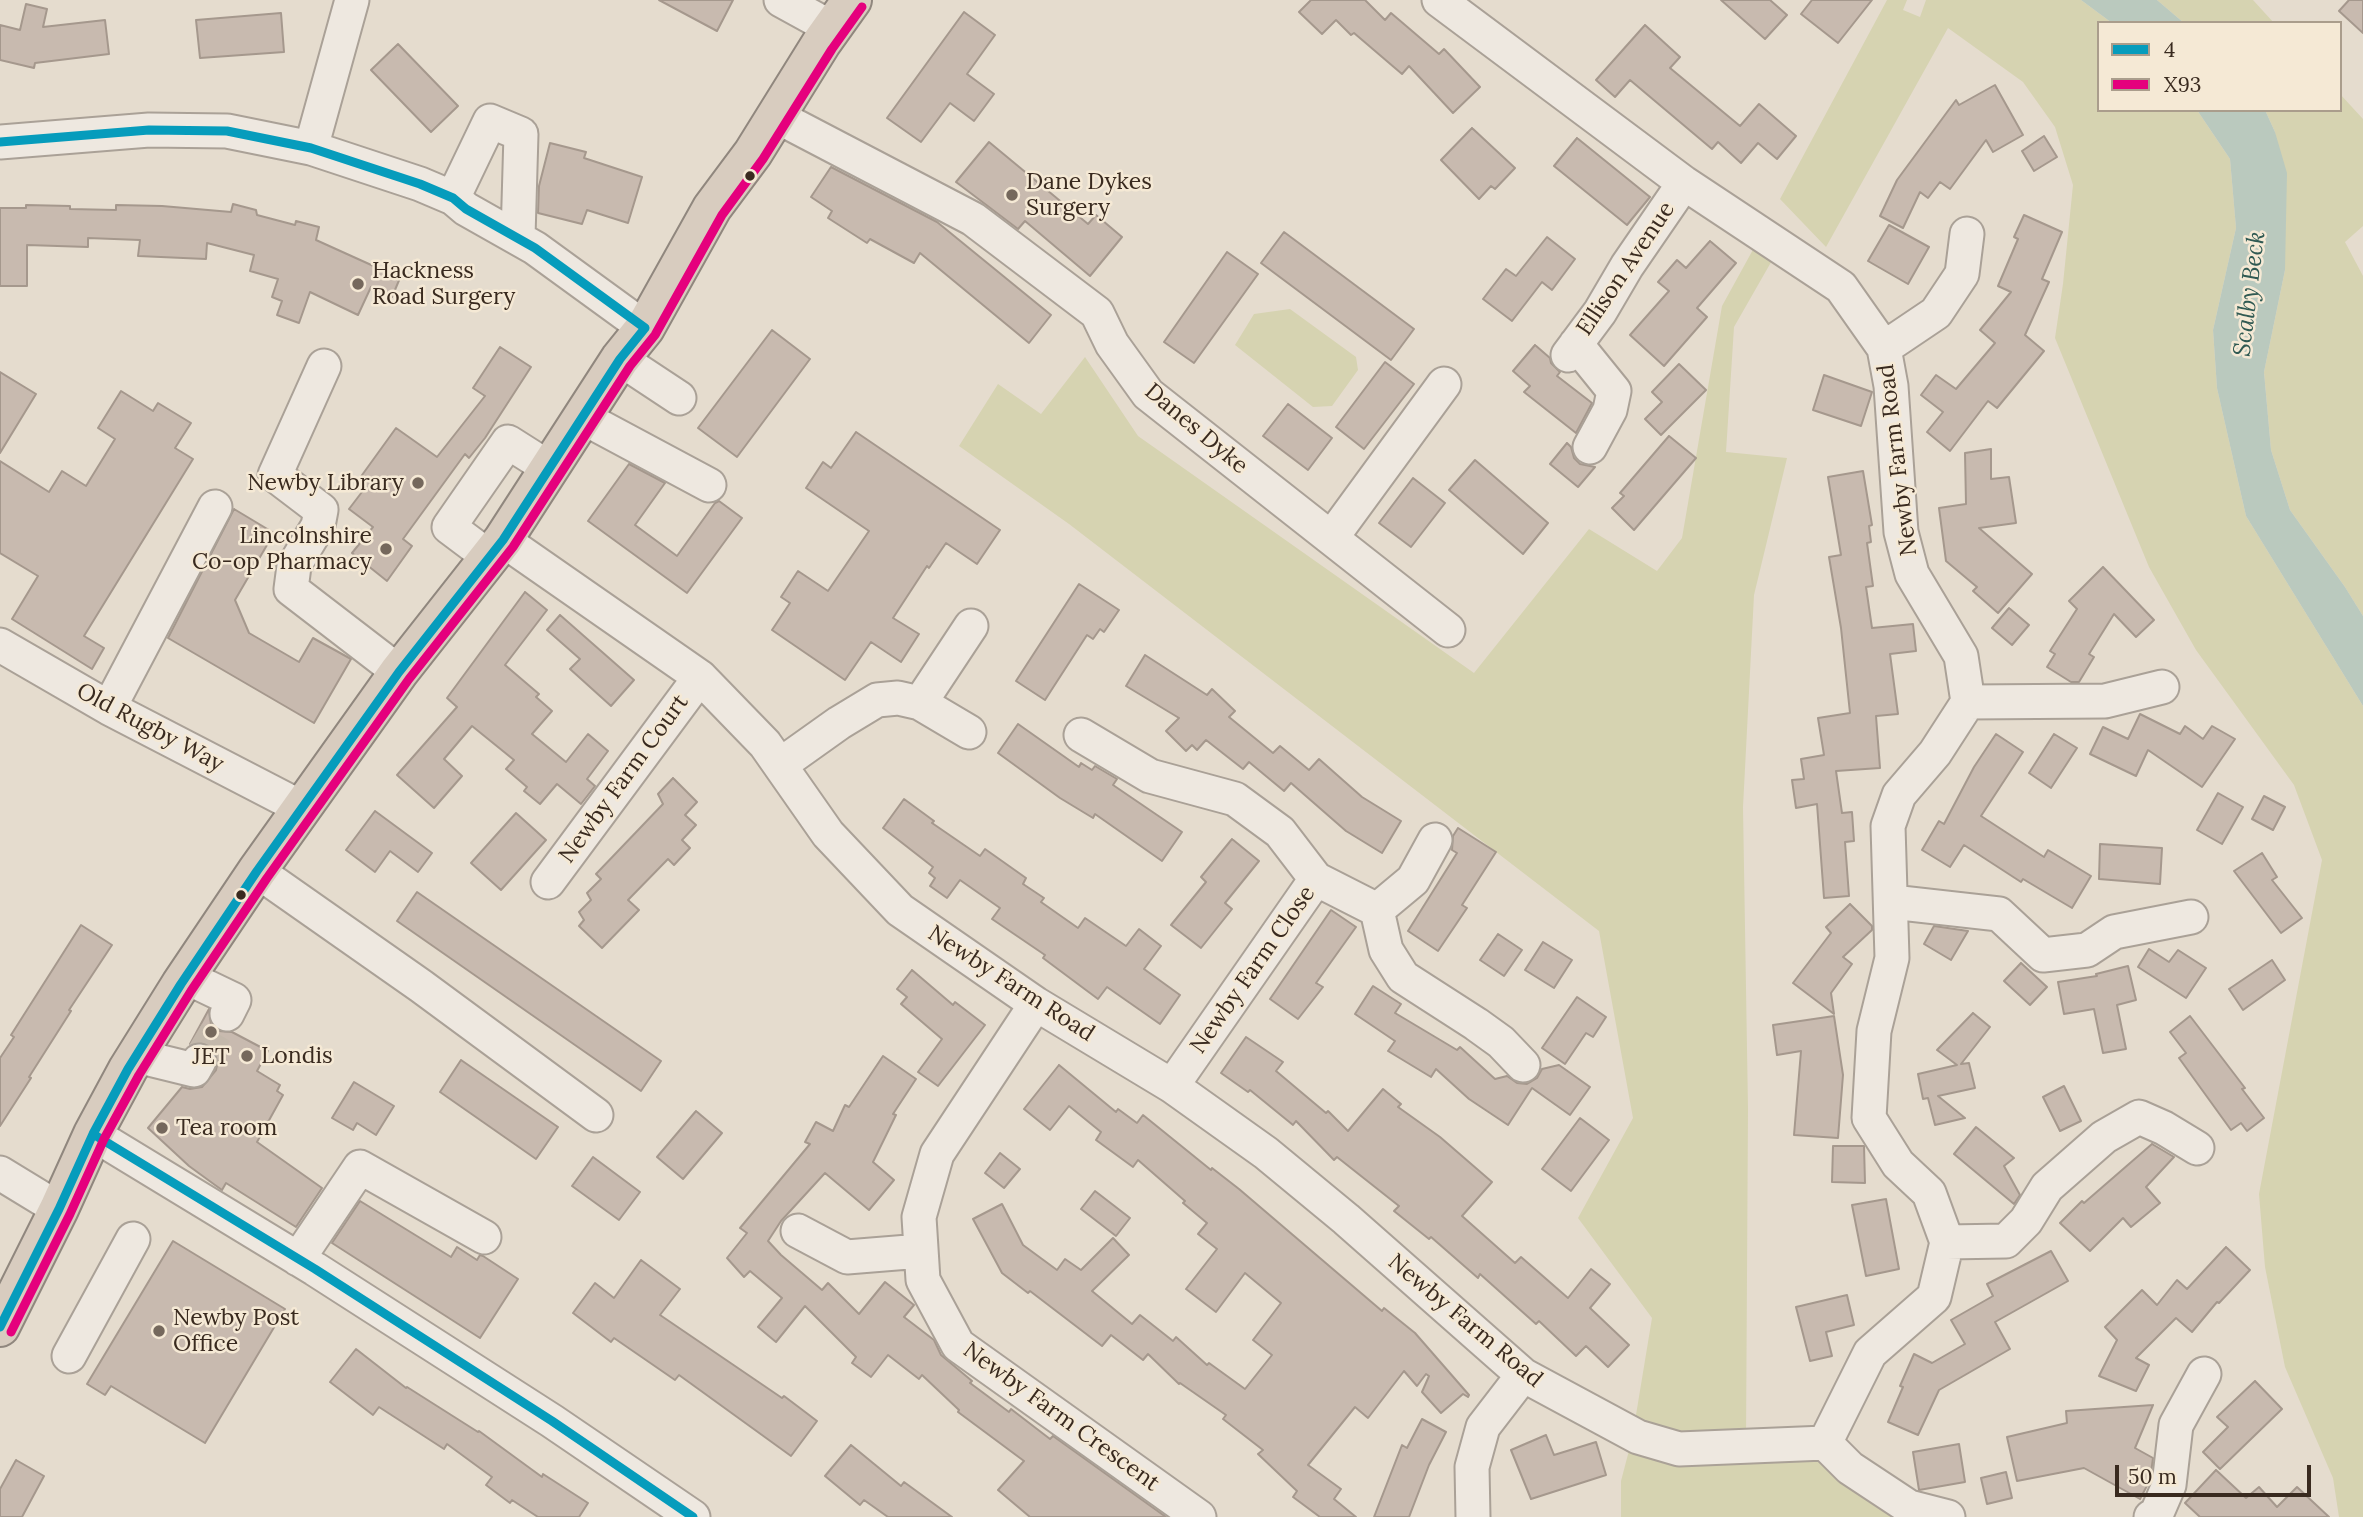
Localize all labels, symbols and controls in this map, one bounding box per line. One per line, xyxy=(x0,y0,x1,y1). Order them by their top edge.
legend xyxy=(2097,21,2342,112)
text: 4 xyxy=(2164,36,2175,63)
text: X93 xyxy=(2164,71,2201,98)
place label: Dane Dykes Surgery xyxy=(1026,168,1152,222)
unlabelled marker xyxy=(743,169,757,183)
marker: Dane Dykes Surgery xyxy=(1004,187,1020,203)
street label: Ellison Avenue xyxy=(1571,197,1681,341)
water label: Scalby Beck xyxy=(2228,230,2272,358)
place label: Hackness Road Surgery xyxy=(372,257,515,311)
marker: Hackness Road Surgery xyxy=(350,276,366,292)
street label: Newby Farm Road xyxy=(1873,363,1923,557)
street label: Danes Dyke xyxy=(1139,378,1253,480)
place label: Newby Library xyxy=(247,469,404,497)
marker: Newby Library xyxy=(410,475,426,491)
place label: Lincolnshire Co-op Pharmacy xyxy=(192,522,372,576)
marker: Lincolnshire Co-op Pharmacy xyxy=(378,541,394,557)
street label: Old Rugby Way xyxy=(72,678,228,778)
street label: Newby Farm Court xyxy=(554,689,694,869)
street label: Newby Farm Close xyxy=(1185,881,1321,1059)
unlabelled marker xyxy=(234,888,248,902)
street label: Newby Farm Road xyxy=(923,920,1099,1048)
marker: JET xyxy=(203,1024,219,1040)
place label: Londis xyxy=(261,1042,333,1070)
place label: JET xyxy=(192,1043,230,1071)
marker: Londis xyxy=(239,1048,255,1064)
place label: Tea room xyxy=(176,1114,277,1142)
marker: Tea room xyxy=(154,1120,170,1136)
street label: Newby Farm Road xyxy=(1382,1248,1548,1394)
place label: Newby Post Office xyxy=(173,1304,299,1358)
marker: Newby Post Office xyxy=(151,1323,167,1339)
street label: Newby Farm Crescent xyxy=(957,1337,1165,1497)
scale bar xyxy=(2118,1450,2314,1494)
text: 50 m xyxy=(2128,1463,2177,1490)

